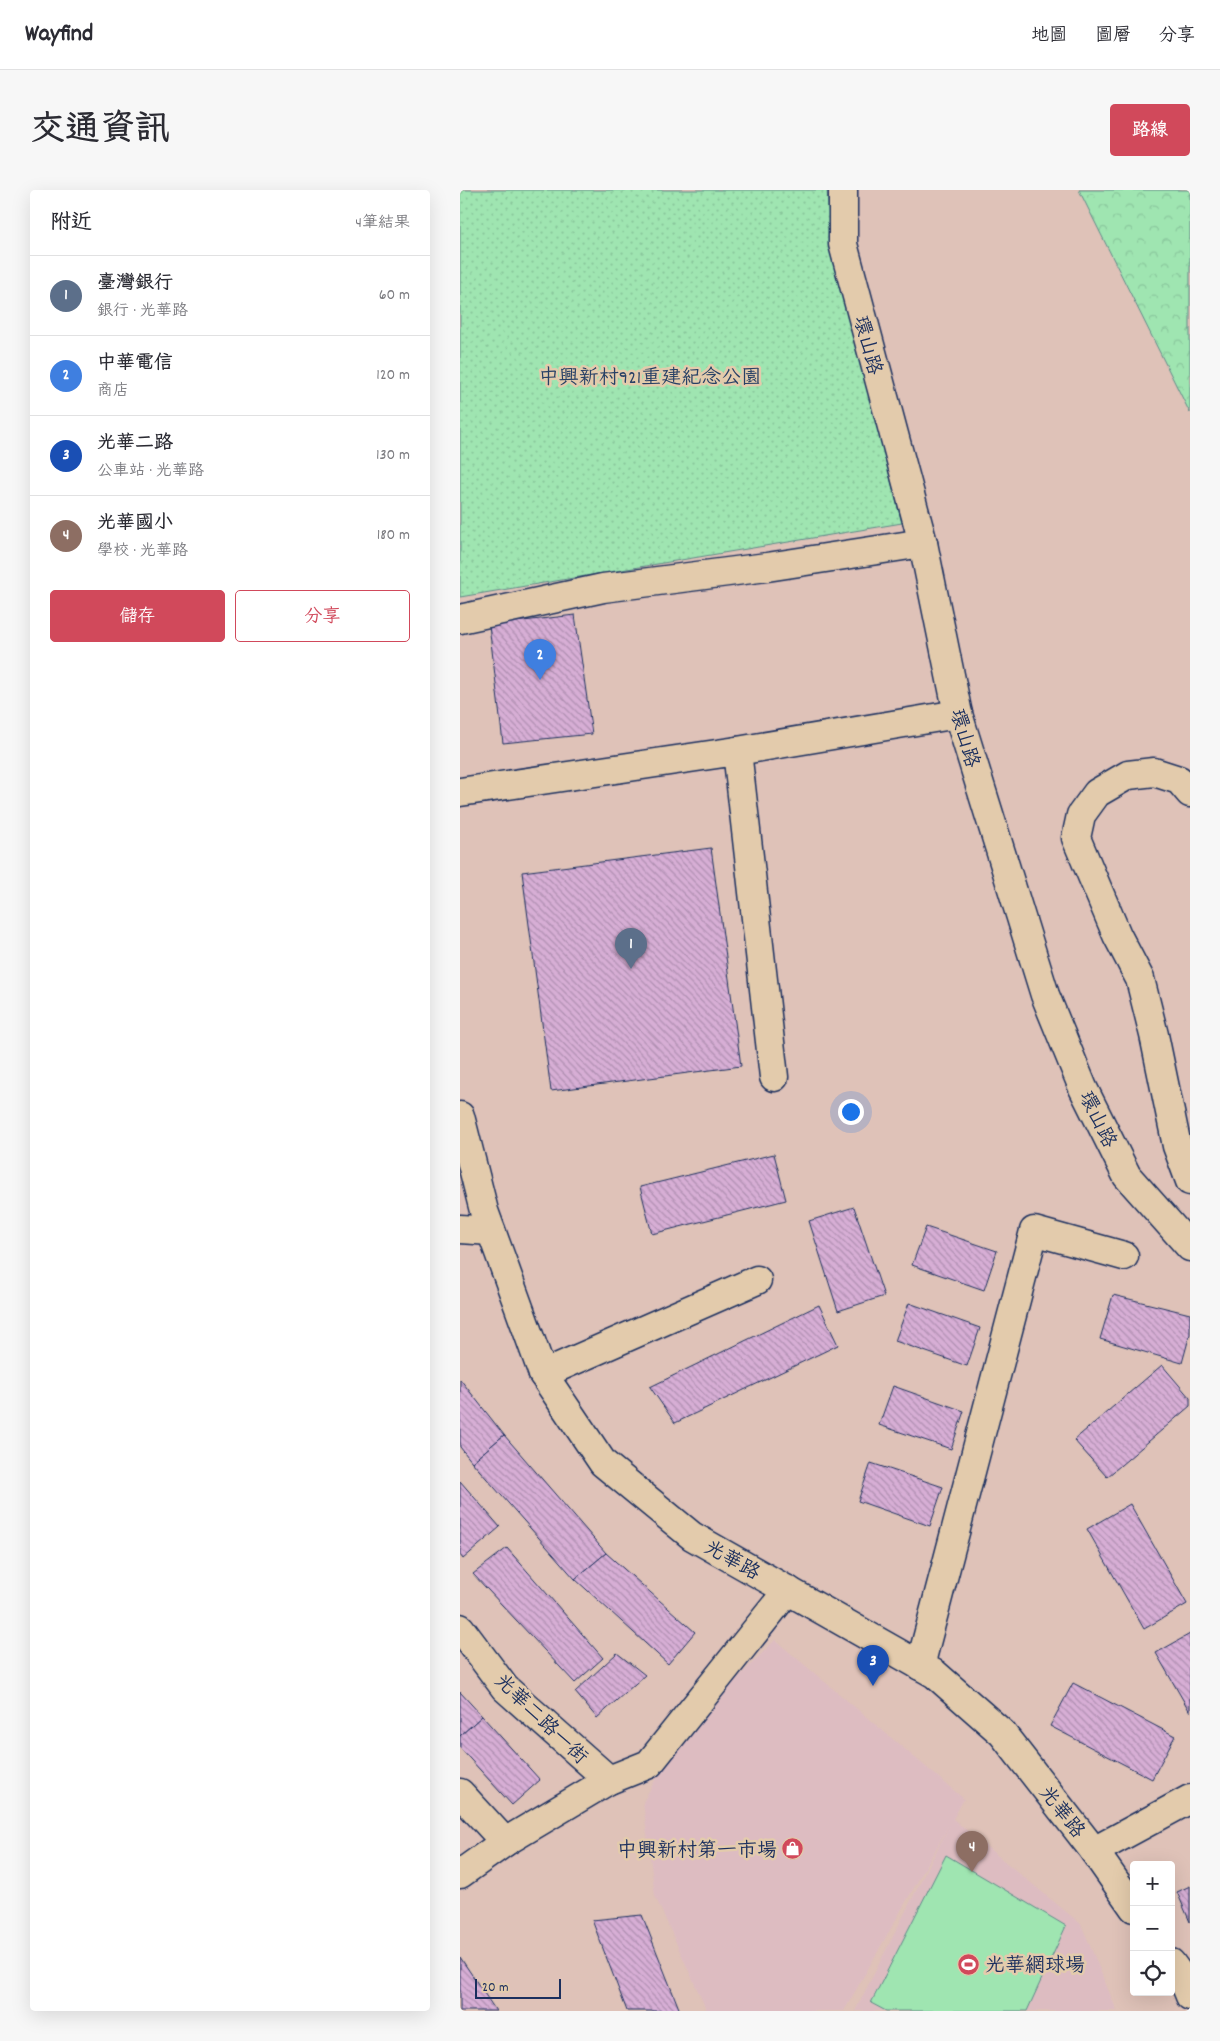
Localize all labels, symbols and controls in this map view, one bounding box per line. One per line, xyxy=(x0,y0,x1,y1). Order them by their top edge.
text: Wayfind xyxy=(25,18,93,52)
text: 地圖 xyxy=(1031,24,1067,49)
text: 圖層 xyxy=(1095,24,1131,49)
text: 分享 xyxy=(1159,24,1195,49)
button: 路線 xyxy=(1110,104,1190,156)
text: 交通資訊 xyxy=(30,107,170,157)
text: 附近 xyxy=(50,209,92,239)
text: 4筆結果 xyxy=(355,212,410,235)
text: 臺灣銀行 xyxy=(97,271,173,298)
text: 1 xyxy=(64,284,68,307)
text: 60 m xyxy=(379,284,410,307)
text: 銀行 · 光華路 xyxy=(97,300,188,323)
street label: 環山路 xyxy=(845,313,888,379)
text: 中華電信 xyxy=(97,351,173,378)
text: 2 xyxy=(63,364,70,387)
text: 120 m xyxy=(376,364,410,387)
park label: 中興新村921重建紀念公園 xyxy=(539,365,761,393)
text: 商店 xyxy=(97,380,129,403)
text: 光華二路 xyxy=(97,431,173,458)
text: 3 xyxy=(62,444,70,467)
text: 130 m xyxy=(376,444,410,467)
text: 公車站 · 光華路 xyxy=(97,460,204,483)
text: 光華國小 xyxy=(97,511,173,538)
text: 4 xyxy=(63,524,69,547)
text: 180 m xyxy=(377,524,410,547)
text: 學校 · 光華路 xyxy=(97,540,188,563)
button: 儲存 xyxy=(50,590,225,642)
button: 分享 xyxy=(235,590,410,642)
pin: 2 xyxy=(524,639,556,680)
street label: 環山路 xyxy=(941,706,985,772)
pin: 1 xyxy=(615,928,647,969)
street label: 環山路 xyxy=(1071,1087,1122,1154)
your location xyxy=(838,1099,864,1125)
street label: 光華路 xyxy=(699,1535,765,1589)
pin: 3 xyxy=(857,1645,889,1686)
street label: 光華二路一街 xyxy=(487,1668,593,1772)
street label: 光華路 xyxy=(1031,1781,1091,1846)
pin: 4 xyxy=(956,1831,988,1872)
shop icon: 中興新村第一市場 xyxy=(781,1837,805,1861)
place label: 中興新村第一市場 xyxy=(617,1838,777,1866)
map controls xyxy=(1130,1861,1175,1996)
button: + xyxy=(1130,1861,1175,1906)
button: − xyxy=(1130,1906,1175,1951)
button: locate xyxy=(1130,1951,1175,1996)
sports icon: 光華網球場 xyxy=(957,1952,981,1976)
place label: 光華網球場 xyxy=(985,1953,1085,1981)
scale bar xyxy=(475,1976,561,1999)
text: 20 m xyxy=(482,1978,509,1998)

